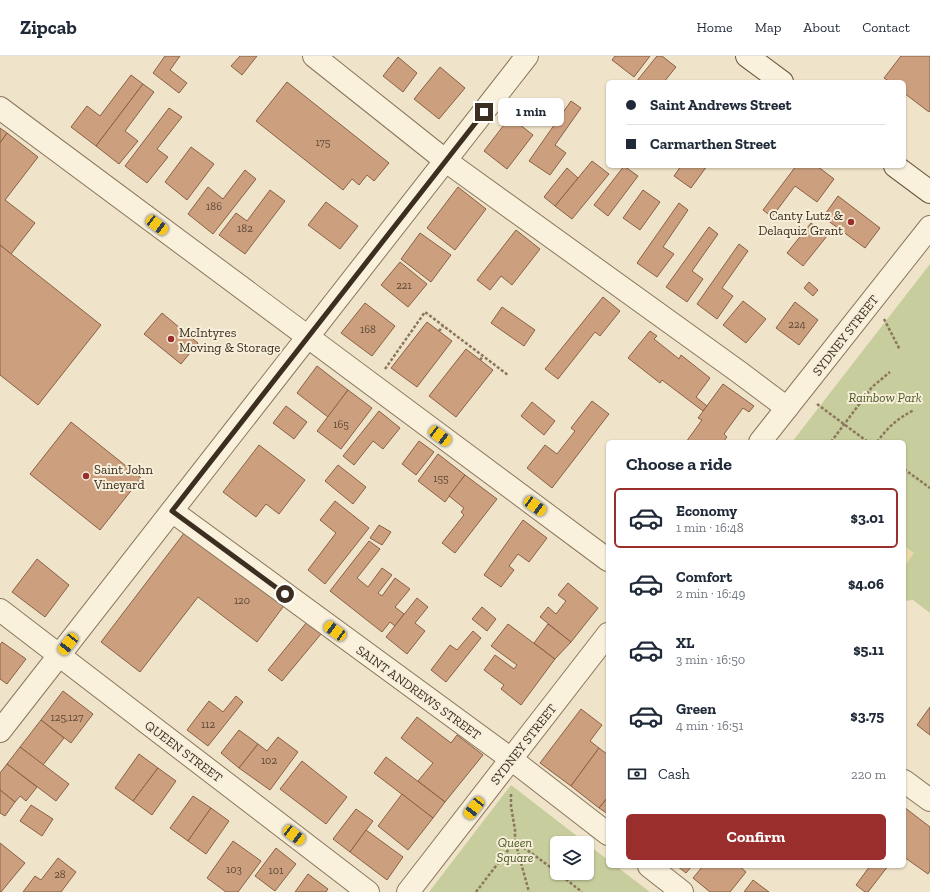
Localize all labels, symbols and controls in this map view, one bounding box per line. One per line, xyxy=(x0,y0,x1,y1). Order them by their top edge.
text: Zipcab xyxy=(20,16,77,39)
text: Home xyxy=(697,19,733,36)
text: Map xyxy=(755,19,781,36)
text: About xyxy=(803,19,840,36)
text: Contact xyxy=(862,19,910,36)
text: Saint Andrews Street xyxy=(650,96,791,114)
callout: 1 min xyxy=(498,98,564,126)
route end xyxy=(475,103,493,121)
text: 1 min xyxy=(516,104,546,119)
text: Carmarthen Street xyxy=(650,135,776,153)
house number: 175 xyxy=(316,136,331,149)
house number: 186 xyxy=(206,200,222,213)
place label: Canty Lutz & Delaquiz Grant xyxy=(758,208,843,238)
car xyxy=(144,213,170,237)
marker: Canty Lutz & Delaquiz Grant xyxy=(846,217,856,227)
house number: 182 xyxy=(237,222,253,235)
house number: 221 xyxy=(396,279,413,292)
street label: SYDNEY STREET xyxy=(809,292,881,379)
house number: 224 xyxy=(788,318,806,331)
house number: 168 xyxy=(360,323,376,336)
place label: McIntyres Moving & Storage xyxy=(179,325,280,355)
marker: McIntyres Moving & Storage xyxy=(166,334,176,344)
park label: Rainbow Park xyxy=(848,390,922,405)
house number: 165 xyxy=(333,418,349,431)
car xyxy=(427,424,453,448)
text: Choose a ride xyxy=(626,453,732,475)
place label: Saint John Vineyard xyxy=(93,462,153,492)
marker: Saint John Vineyard xyxy=(81,471,91,481)
house number: 155 xyxy=(433,472,449,485)
car xyxy=(522,494,548,518)
icon: car xyxy=(628,500,664,536)
text: Economy xyxy=(676,502,737,520)
text: $3.01 xyxy=(851,509,884,527)
text: 1 min · 16:48 xyxy=(676,520,744,535)
icon: car xyxy=(628,566,664,602)
text: Comfort xyxy=(676,568,732,586)
text: $4.06 xyxy=(848,575,884,593)
route start xyxy=(276,585,294,603)
text: 2 min · 16:49 xyxy=(676,586,745,601)
house number: 120 xyxy=(234,594,250,607)
car xyxy=(322,619,348,643)
car xyxy=(56,631,80,657)
icon: car xyxy=(628,632,664,668)
text: XL xyxy=(676,634,694,652)
text: $5.11 xyxy=(853,641,884,659)
street label: SAINT ANDREWS STREET xyxy=(354,642,484,743)
text: 3 min · 16:50 xyxy=(676,652,745,667)
icon: car xyxy=(628,698,664,734)
text: Green xyxy=(676,700,716,718)
street label: SYDNEY STREET xyxy=(487,701,559,788)
text: $3.75 xyxy=(850,707,884,725)
house number: 125,127 xyxy=(51,711,83,724)
street label: QUEEN STREET xyxy=(142,717,225,785)
house number: 112 xyxy=(201,718,215,731)
text: 4 min · 16:51 xyxy=(676,718,744,733)
house number: 102 xyxy=(261,754,277,767)
icon: cash xyxy=(626,763,648,785)
text: Cash xyxy=(658,765,690,783)
text: 220 m xyxy=(851,767,886,782)
car xyxy=(462,795,486,821)
button: Confirm xyxy=(626,814,886,860)
car xyxy=(281,823,307,847)
park label: Queen Square xyxy=(497,835,534,865)
map controls xyxy=(550,836,594,880)
button: layers xyxy=(550,836,594,880)
house number: 103 xyxy=(226,863,242,876)
house number: 101 xyxy=(269,864,284,877)
house number: 28 xyxy=(54,868,66,881)

